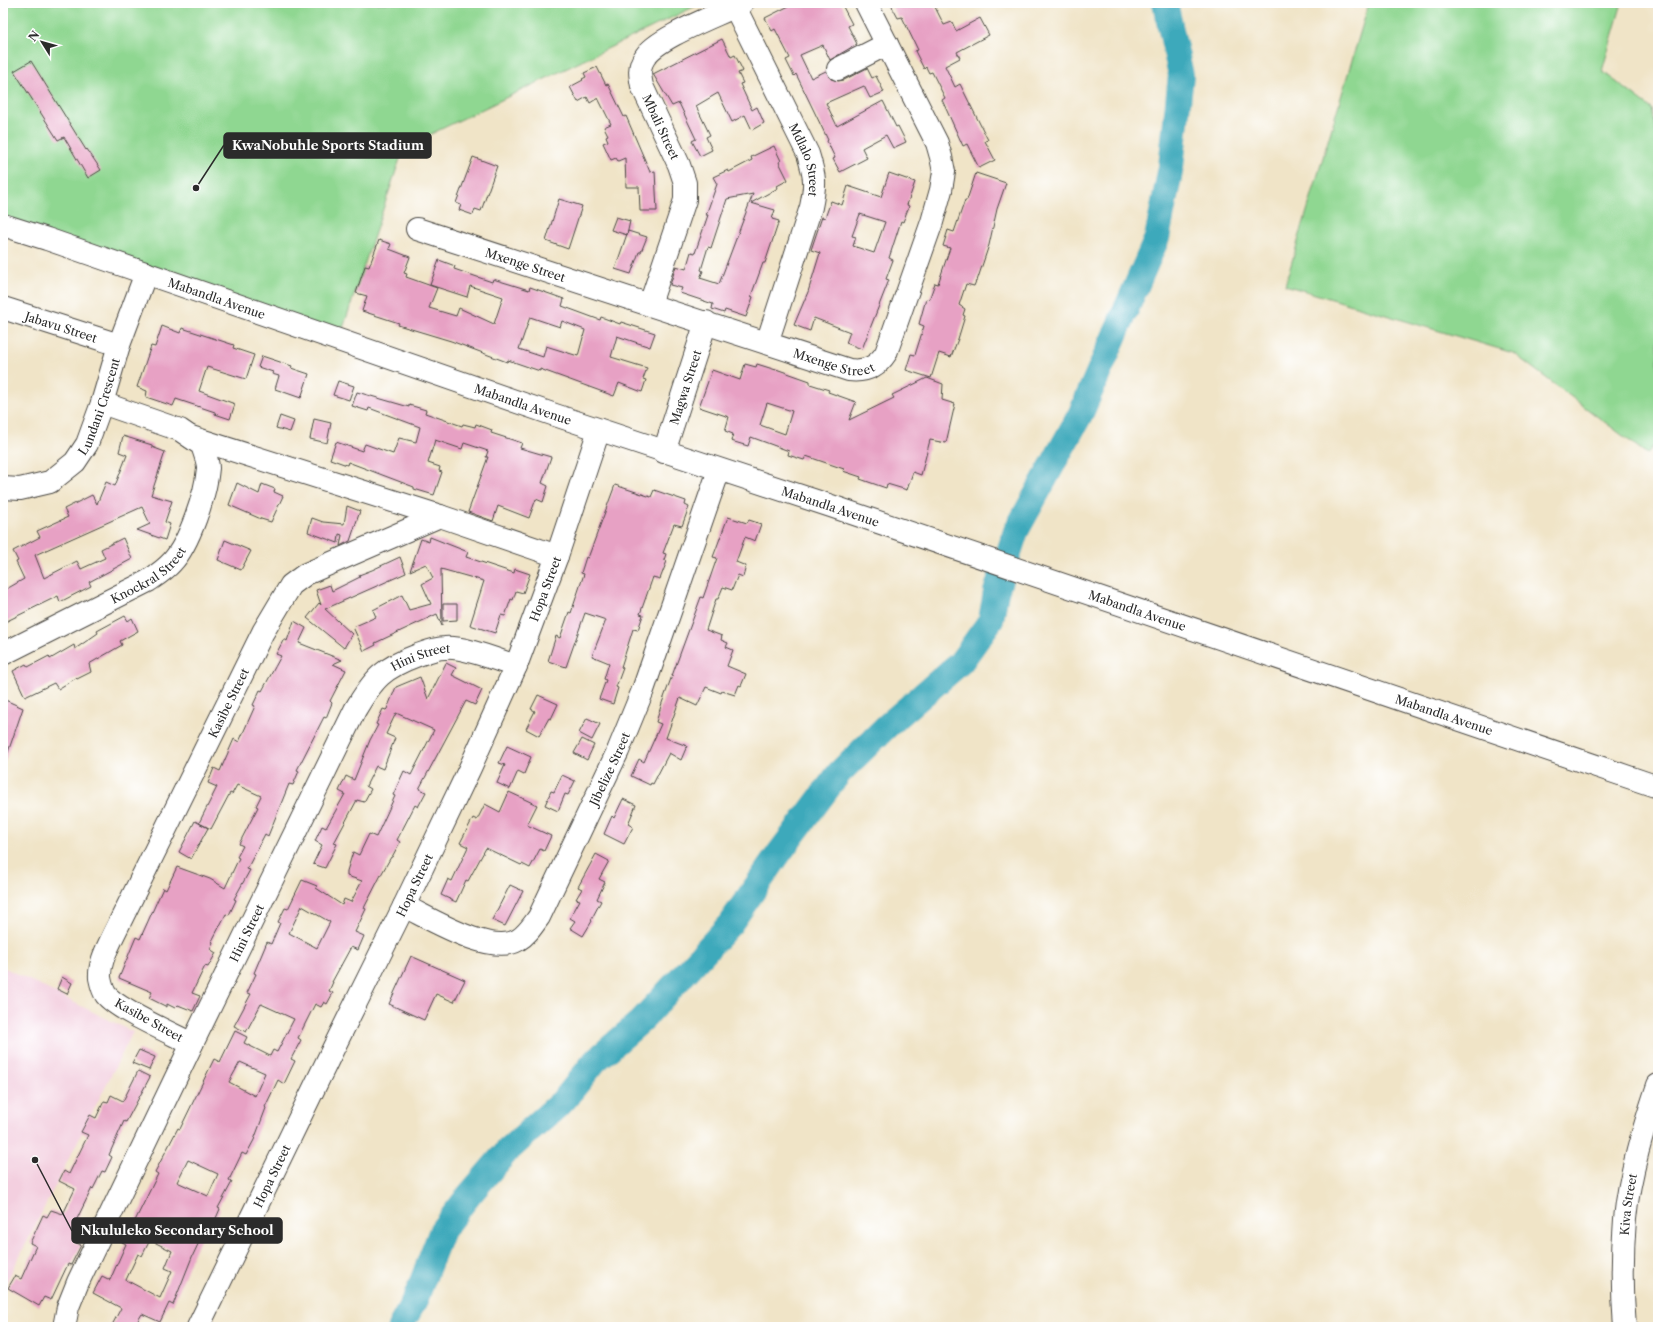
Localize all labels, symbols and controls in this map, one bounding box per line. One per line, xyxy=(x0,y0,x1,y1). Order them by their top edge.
north arrow xyxy=(22,22,62,62)
text: N xyxy=(26,28,43,44)
street label: Mbali Street xyxy=(639,92,683,163)
street label: Mdlalo Street xyxy=(786,120,822,198)
callout: KwaNobuhle Sports Stadium xyxy=(224,133,431,158)
text: KwaNobuhle Sports Stadium xyxy=(232,137,424,153)
street label: Mxenge Street xyxy=(483,244,568,285)
street label: Mabandla Avenue xyxy=(166,274,268,322)
street label: Jabavu Street xyxy=(21,307,100,345)
street label: Mxenge Street xyxy=(791,345,878,378)
street label: Magwa Street xyxy=(666,347,704,427)
street label: Lundani Crescent xyxy=(74,355,123,458)
street label: Mabandla Avenue xyxy=(472,380,574,428)
street label: Mabandla Avenue xyxy=(780,483,882,529)
street label: Knockral Street xyxy=(108,543,189,606)
street label: Hopa Street xyxy=(526,553,564,623)
street label: Mabandla Avenue xyxy=(1087,587,1188,634)
street label: Hini Street xyxy=(388,640,451,674)
street label: Kasibe Street xyxy=(205,665,252,740)
street label: Mabandla Avenue xyxy=(1393,691,1495,738)
street label: Jibelize Street xyxy=(585,729,633,810)
street label: Hopa Street xyxy=(392,850,436,919)
street label: Hini Street xyxy=(226,901,267,964)
street label: Kasibe Street xyxy=(112,995,186,1045)
street label: Hopa Street xyxy=(250,1141,293,1210)
street label: Kiva Street xyxy=(1616,1171,1640,1236)
callout: Nkululeko Secondary School xyxy=(72,1218,282,1243)
text: Nkululeko Secondary School xyxy=(80,1222,274,1238)

